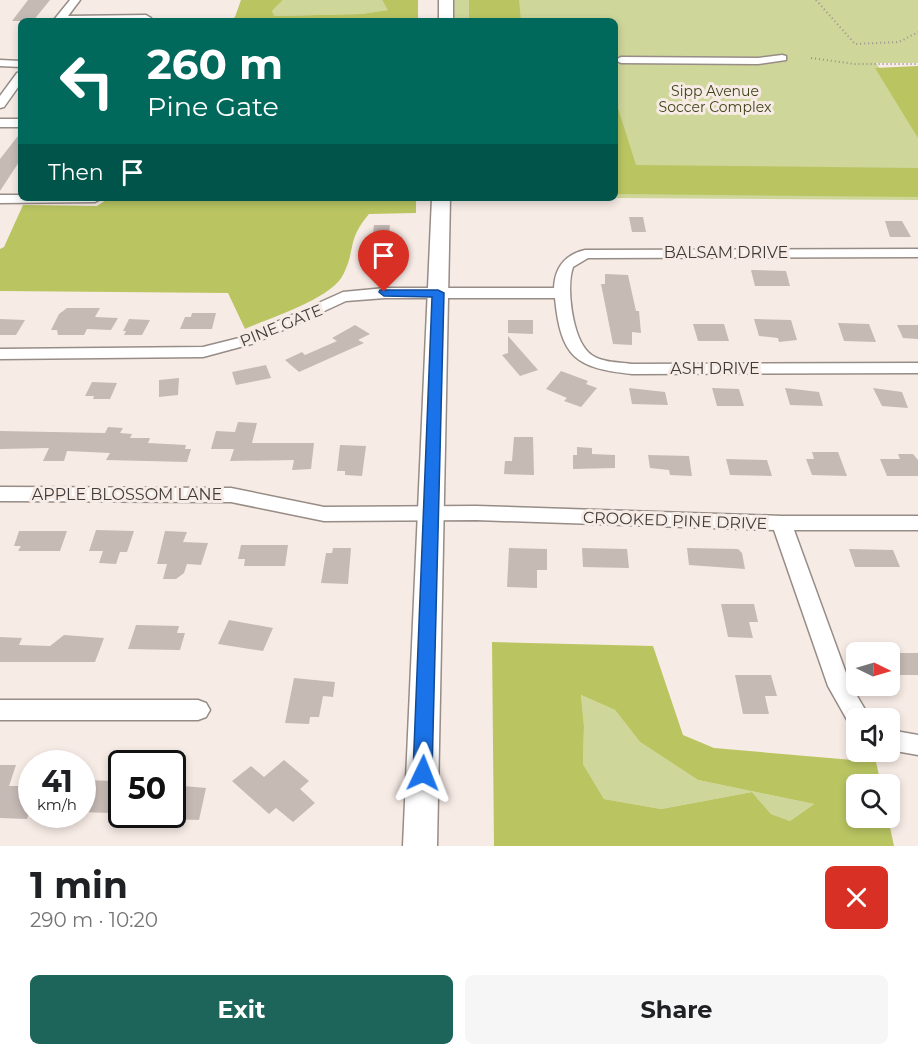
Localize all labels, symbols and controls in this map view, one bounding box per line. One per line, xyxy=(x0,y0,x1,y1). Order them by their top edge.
text: 260 m xyxy=(147,38,283,90)
icon: left xyxy=(48,42,126,120)
park label: Sipp Avenue Soccer Complex xyxy=(659,82,772,116)
text: Pine Gate xyxy=(147,90,279,123)
icon: arrive xyxy=(116,156,149,189)
text: Then xyxy=(48,159,104,186)
pin xyxy=(358,230,409,292)
icon: arrive xyxy=(367,239,400,272)
street label: BALSAM DRIVE xyxy=(664,243,788,262)
street label: PINE GATE xyxy=(237,300,325,351)
street label: ASH DRIVE xyxy=(670,359,760,378)
street label: APPLE BLOSSOM LANE xyxy=(32,485,222,504)
street label: CROOKED PINE DRIVE xyxy=(583,508,767,533)
north arrow xyxy=(846,642,900,696)
map controls xyxy=(846,642,900,828)
button: sound xyxy=(846,708,900,762)
position arrow xyxy=(391,741,455,805)
speed limit sign: 50 xyxy=(108,750,186,828)
text: 41 xyxy=(41,763,73,800)
button: search xyxy=(846,774,900,828)
text: km/h xyxy=(37,795,77,814)
text: 1 min xyxy=(30,863,128,907)
button: close xyxy=(825,866,888,929)
text: 290 m · 10:20 xyxy=(30,908,158,932)
button: Exit xyxy=(30,975,453,1044)
button: Share xyxy=(465,975,888,1044)

